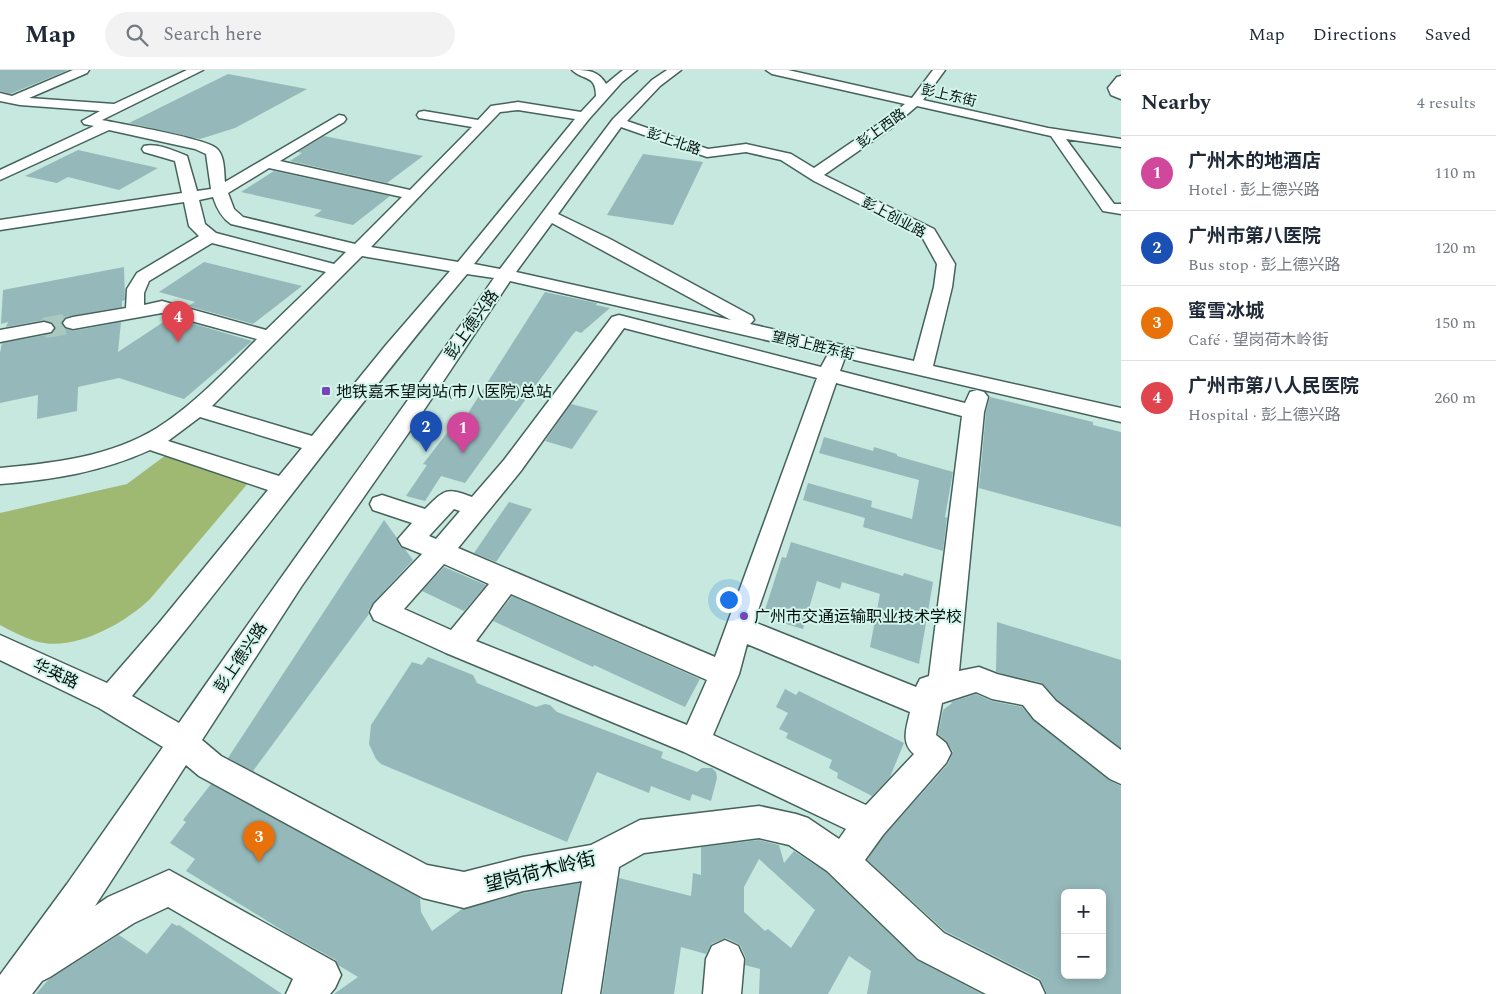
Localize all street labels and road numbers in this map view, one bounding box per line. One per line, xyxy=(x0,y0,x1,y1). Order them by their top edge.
street label: 彭上东街 xyxy=(919,79,979,112)
street label: 彭上西路 xyxy=(852,103,910,153)
street label: 彭上北路 xyxy=(644,122,704,161)
street label: 彭上创业路 xyxy=(858,192,930,243)
street label: 彭上德兴路 xyxy=(439,285,505,364)
street label: 望岗上胜东街 xyxy=(770,326,856,365)
street label: 彭上德兴路 xyxy=(209,618,273,697)
street label: 华英路 xyxy=(29,653,82,695)
street label: 望岗荷木岭街 xyxy=(482,845,599,900)

